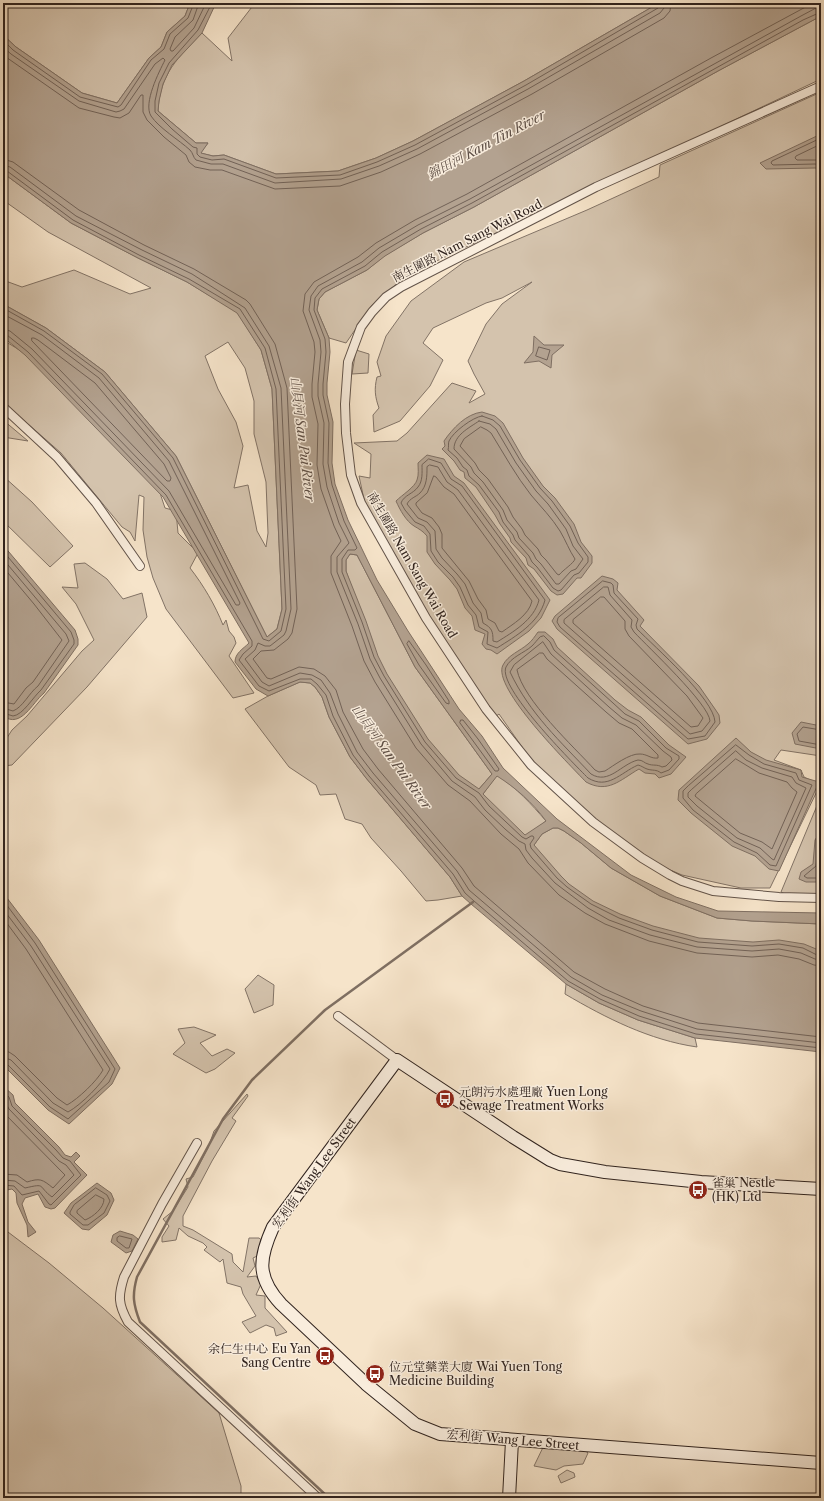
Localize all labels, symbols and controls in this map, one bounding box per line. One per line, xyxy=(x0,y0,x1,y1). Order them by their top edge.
water label: 錦田河 Kam Tin River xyxy=(424,106,549,182)
street label: 南生圍路 Nam Sang Wai Road xyxy=(389,196,545,285)
water label: 山貝河 San Pui River xyxy=(287,376,319,503)
street label: 南生圍路 Nam Sang Wai Road xyxy=(364,489,461,641)
water label: 山貝河 San Pui River xyxy=(349,701,436,813)
place label: 元朗污水處理廠 Yuen Long Sewage Treatment Works xyxy=(459,1084,608,1113)
bus stop icon: 元朗污水處理廠 Yuen Long Sewage Treatment Works xyxy=(434,1088,456,1110)
street label: 宏利街 Wang Lee Street xyxy=(268,1114,359,1231)
place label: 雀巢 Nestle (HK) Ltd xyxy=(712,1175,775,1204)
bus stop icon: 雀巢 Nestle (HK) Ltd xyxy=(687,1179,709,1201)
place label: 余仁生中心 Eu Yan Sang Centre xyxy=(208,1341,311,1370)
bus stop icon: 余仁生中心 Eu Yan Sang Centre xyxy=(314,1345,336,1367)
place label: 位元堂藥業大廈 Wai Yuen Tong Medicine Building xyxy=(389,1359,563,1388)
bus stop icon: 位元堂藥業大廈 Wai Yuen Tong Medicine Building xyxy=(364,1363,386,1385)
street label: 宏利街 Wang Lee Street xyxy=(446,1426,581,1453)

